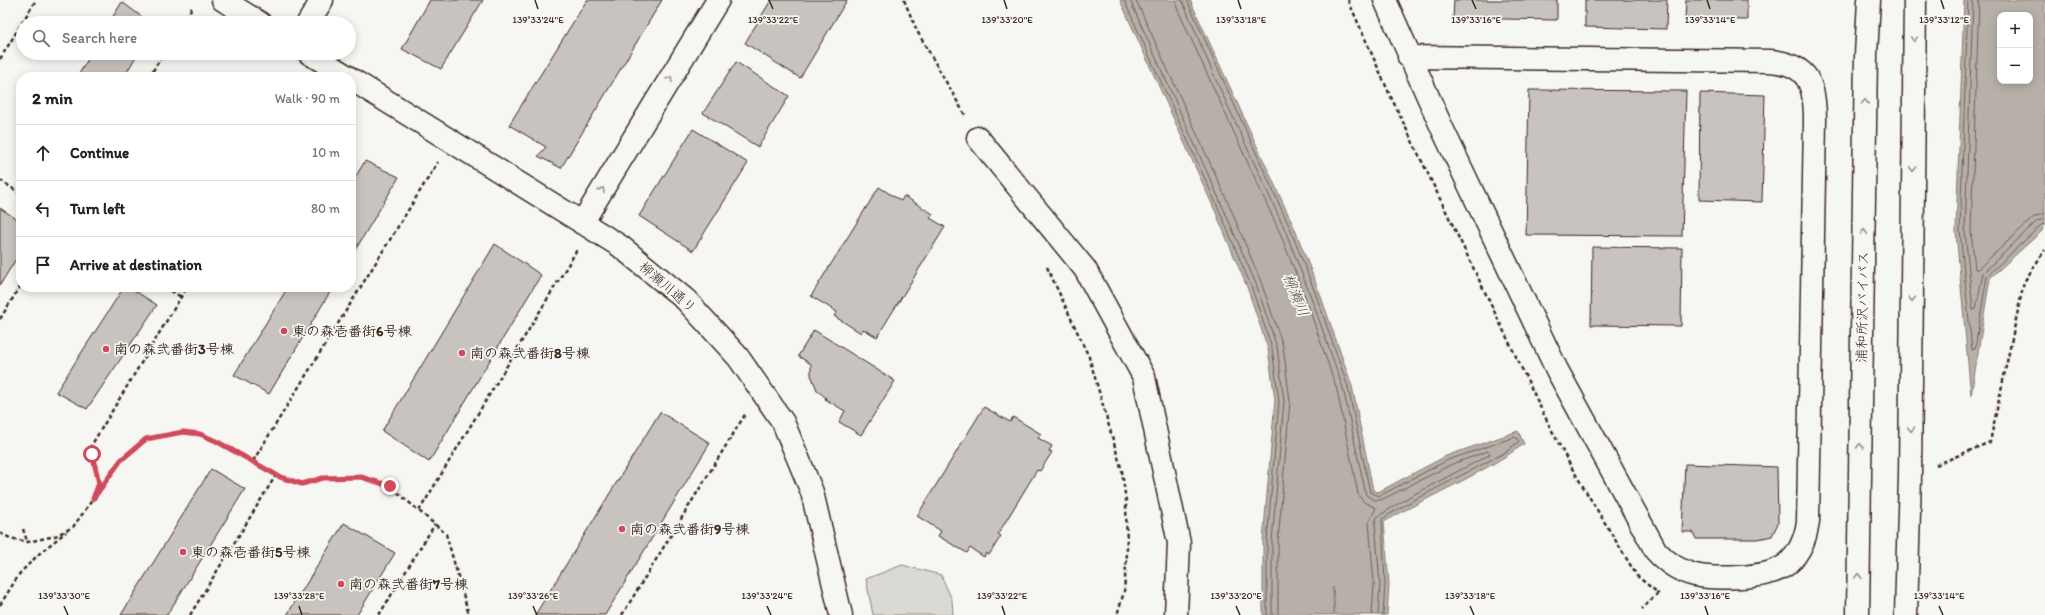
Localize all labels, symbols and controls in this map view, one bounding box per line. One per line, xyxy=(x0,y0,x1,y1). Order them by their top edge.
map controls xyxy=(1997,12,2033,84)
button: + xyxy=(1997,12,2033,48)
text: 139°33'24"E xyxy=(512,13,564,26)
text: 139°33'22"E xyxy=(748,13,799,26)
text: 139°33'20"E xyxy=(981,13,1033,26)
text: 139°33'18"E xyxy=(1216,13,1267,26)
text: 139°33'16"E xyxy=(1451,13,1502,26)
text: 139°33'14"E xyxy=(1685,13,1736,26)
text: 139°33'12"E xyxy=(1919,13,1970,26)
search box xyxy=(16,16,356,60)
icon: search xyxy=(30,27,52,49)
text: Search here xyxy=(62,29,137,47)
one-way arrow xyxy=(1910,36,1918,42)
button: − xyxy=(1997,48,2033,84)
one-way arrow xyxy=(666,76,673,83)
text: 2 min xyxy=(32,88,72,108)
text: Walk · 90 m xyxy=(275,91,340,106)
one-way arrow xyxy=(1861,99,1870,105)
icon: ahead xyxy=(32,142,54,164)
text: Continue xyxy=(70,144,129,162)
text: 10 m xyxy=(312,145,340,160)
one-way arrow xyxy=(1909,166,1917,172)
one-way arrow xyxy=(598,187,605,194)
icon: left xyxy=(32,198,54,220)
text: Turn left xyxy=(70,200,125,218)
text: 80 m xyxy=(311,201,340,216)
one-way arrow xyxy=(1860,229,1868,235)
street label: 浦和所沢バイパス xyxy=(1853,251,1872,363)
icon: arrive xyxy=(32,254,54,276)
text: Arrive at destination xyxy=(70,256,202,274)
street label: 柳瀬川通り xyxy=(636,258,700,317)
water label: 柳瀬川 xyxy=(1279,271,1313,319)
one-way arrow xyxy=(1908,296,1916,302)
place label: 東の森壱番街6号棟 xyxy=(292,323,412,340)
marker: 東の森壱番街6号棟 xyxy=(279,326,289,336)
place label: 南の森弐番街3号棟 xyxy=(114,341,235,358)
marker: 南の森弐番街3号棟 xyxy=(101,344,111,354)
place label: 南の森弐番街8号棟 xyxy=(470,345,591,362)
marker: 南の森弐番街8号棟 xyxy=(457,348,467,358)
one-way arrow xyxy=(1907,426,1915,432)
one-way arrow xyxy=(1856,443,1864,449)
route start xyxy=(83,445,101,463)
route end xyxy=(381,477,399,495)
place label: 南の森弐番街9号棟 xyxy=(630,521,750,538)
marker: 南の森弐番街9号棟 xyxy=(617,524,627,534)
place label: 東の森壱番街5号棟 xyxy=(191,544,311,561)
marker: 東の森壱番街5号棟 xyxy=(178,547,188,557)
one-way arrow xyxy=(1854,573,1862,579)
place label: 南の森弐番街7号棟 xyxy=(349,576,469,593)
marker: 南の森弐番街7号棟 xyxy=(336,579,346,589)
text: 139°33'30"E xyxy=(38,589,90,602)
text: 139°33'28"E xyxy=(274,589,325,602)
text: 139°33'26"E xyxy=(508,589,559,602)
text: 139°33'24"E xyxy=(741,589,793,602)
text: 139°33'22"E xyxy=(977,589,1028,602)
text: 139°33'20"E xyxy=(1210,589,1262,602)
text: 139°33'18"E xyxy=(1445,589,1496,602)
text: 139°33'16"E xyxy=(1680,589,1731,602)
text: 139°33'14"E xyxy=(1914,589,1965,602)

